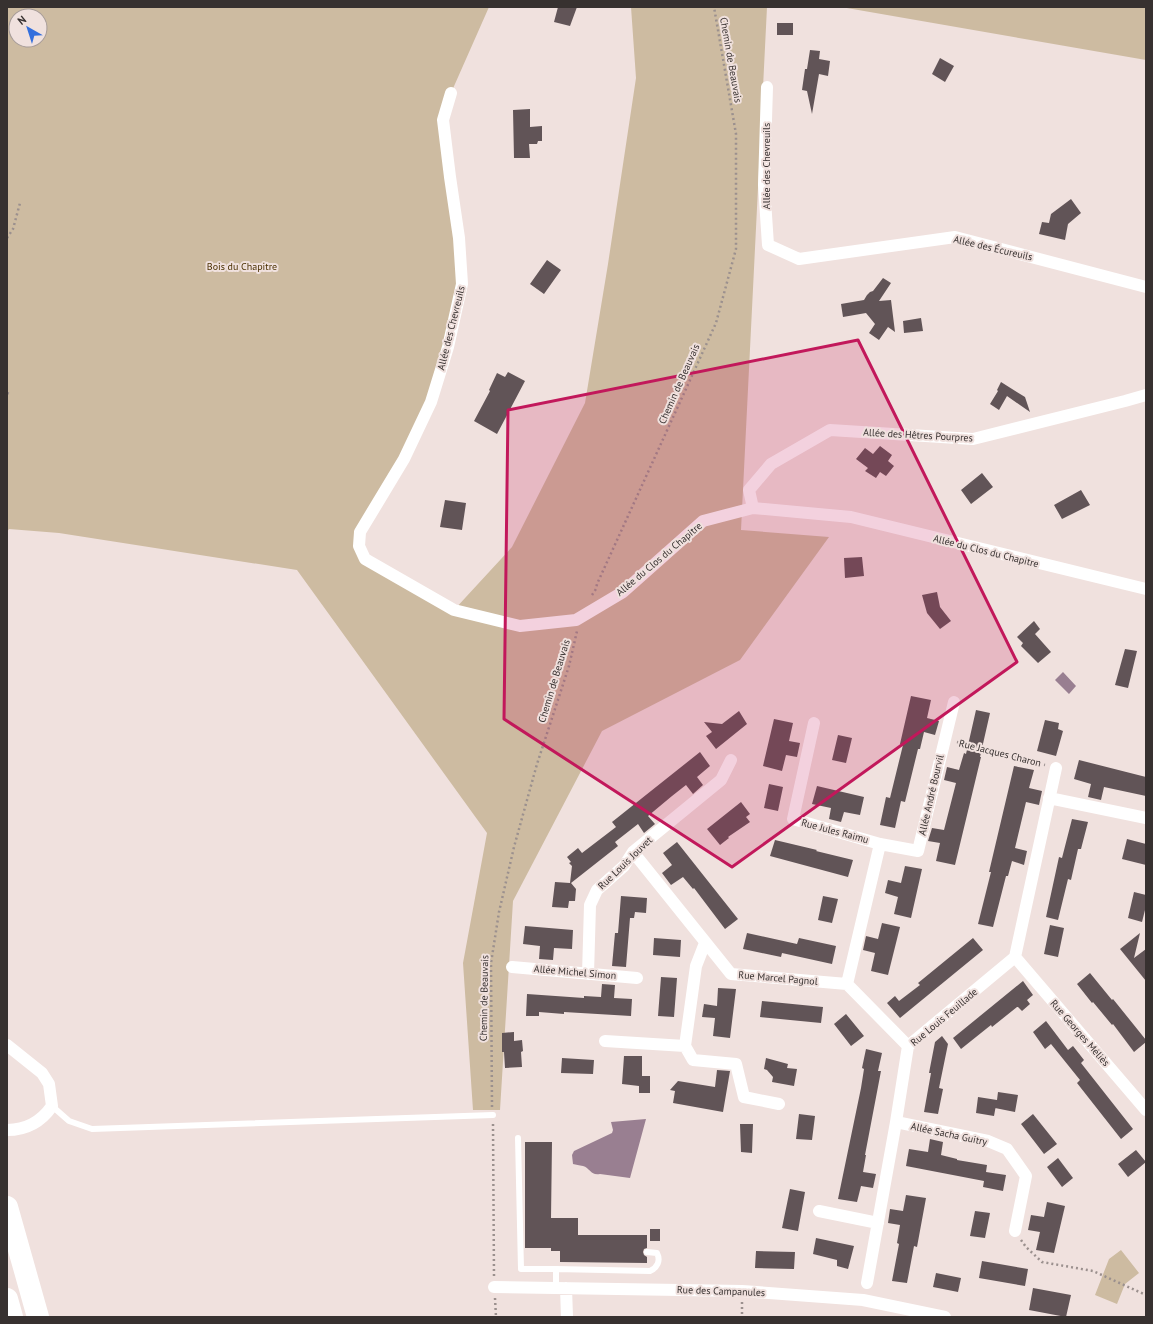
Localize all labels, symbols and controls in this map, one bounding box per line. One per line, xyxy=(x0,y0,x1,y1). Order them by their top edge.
north arrow xyxy=(8,8,48,48)
text: N xyxy=(14,13,29,28)
street label: Chemin de Beauvais xyxy=(717,16,745,104)
street label: Allée des Chevreuils xyxy=(760,123,773,209)
street label: Allée des Écureuils xyxy=(952,233,1034,263)
park label: Bois du Chapitre xyxy=(207,260,277,273)
street label: Allée des Chevreuils xyxy=(434,285,468,371)
street label: Chemin de Beauvais xyxy=(656,342,702,426)
street label: Allée des Hêtres Pourpres xyxy=(863,426,973,444)
street label: Allée du Clos du Chapitre xyxy=(613,519,705,599)
street label: Allée du Clos du Chapitre xyxy=(932,532,1040,570)
street label: Chemin de Beauvais xyxy=(535,638,573,724)
street label: Rue Jacques Charon xyxy=(958,737,1042,769)
street label: Allée André Bourvil xyxy=(915,753,947,837)
street label: Rue Jules Raimu xyxy=(800,816,870,846)
street label: Rue Louis Jouvet xyxy=(595,833,655,892)
street label: Chemin de Beauvais xyxy=(477,955,491,1041)
street label: Allée Michel Simon xyxy=(533,962,617,982)
street label: Rue Marcel Pagnol xyxy=(738,968,818,988)
street label: Rue Louis Feuillade xyxy=(908,985,980,1049)
street label: Rue Georges Méliès xyxy=(1048,997,1112,1069)
street label: Allée Sacha Guitry xyxy=(910,1120,989,1149)
street label: Rue des Campanules xyxy=(677,1283,765,1299)

